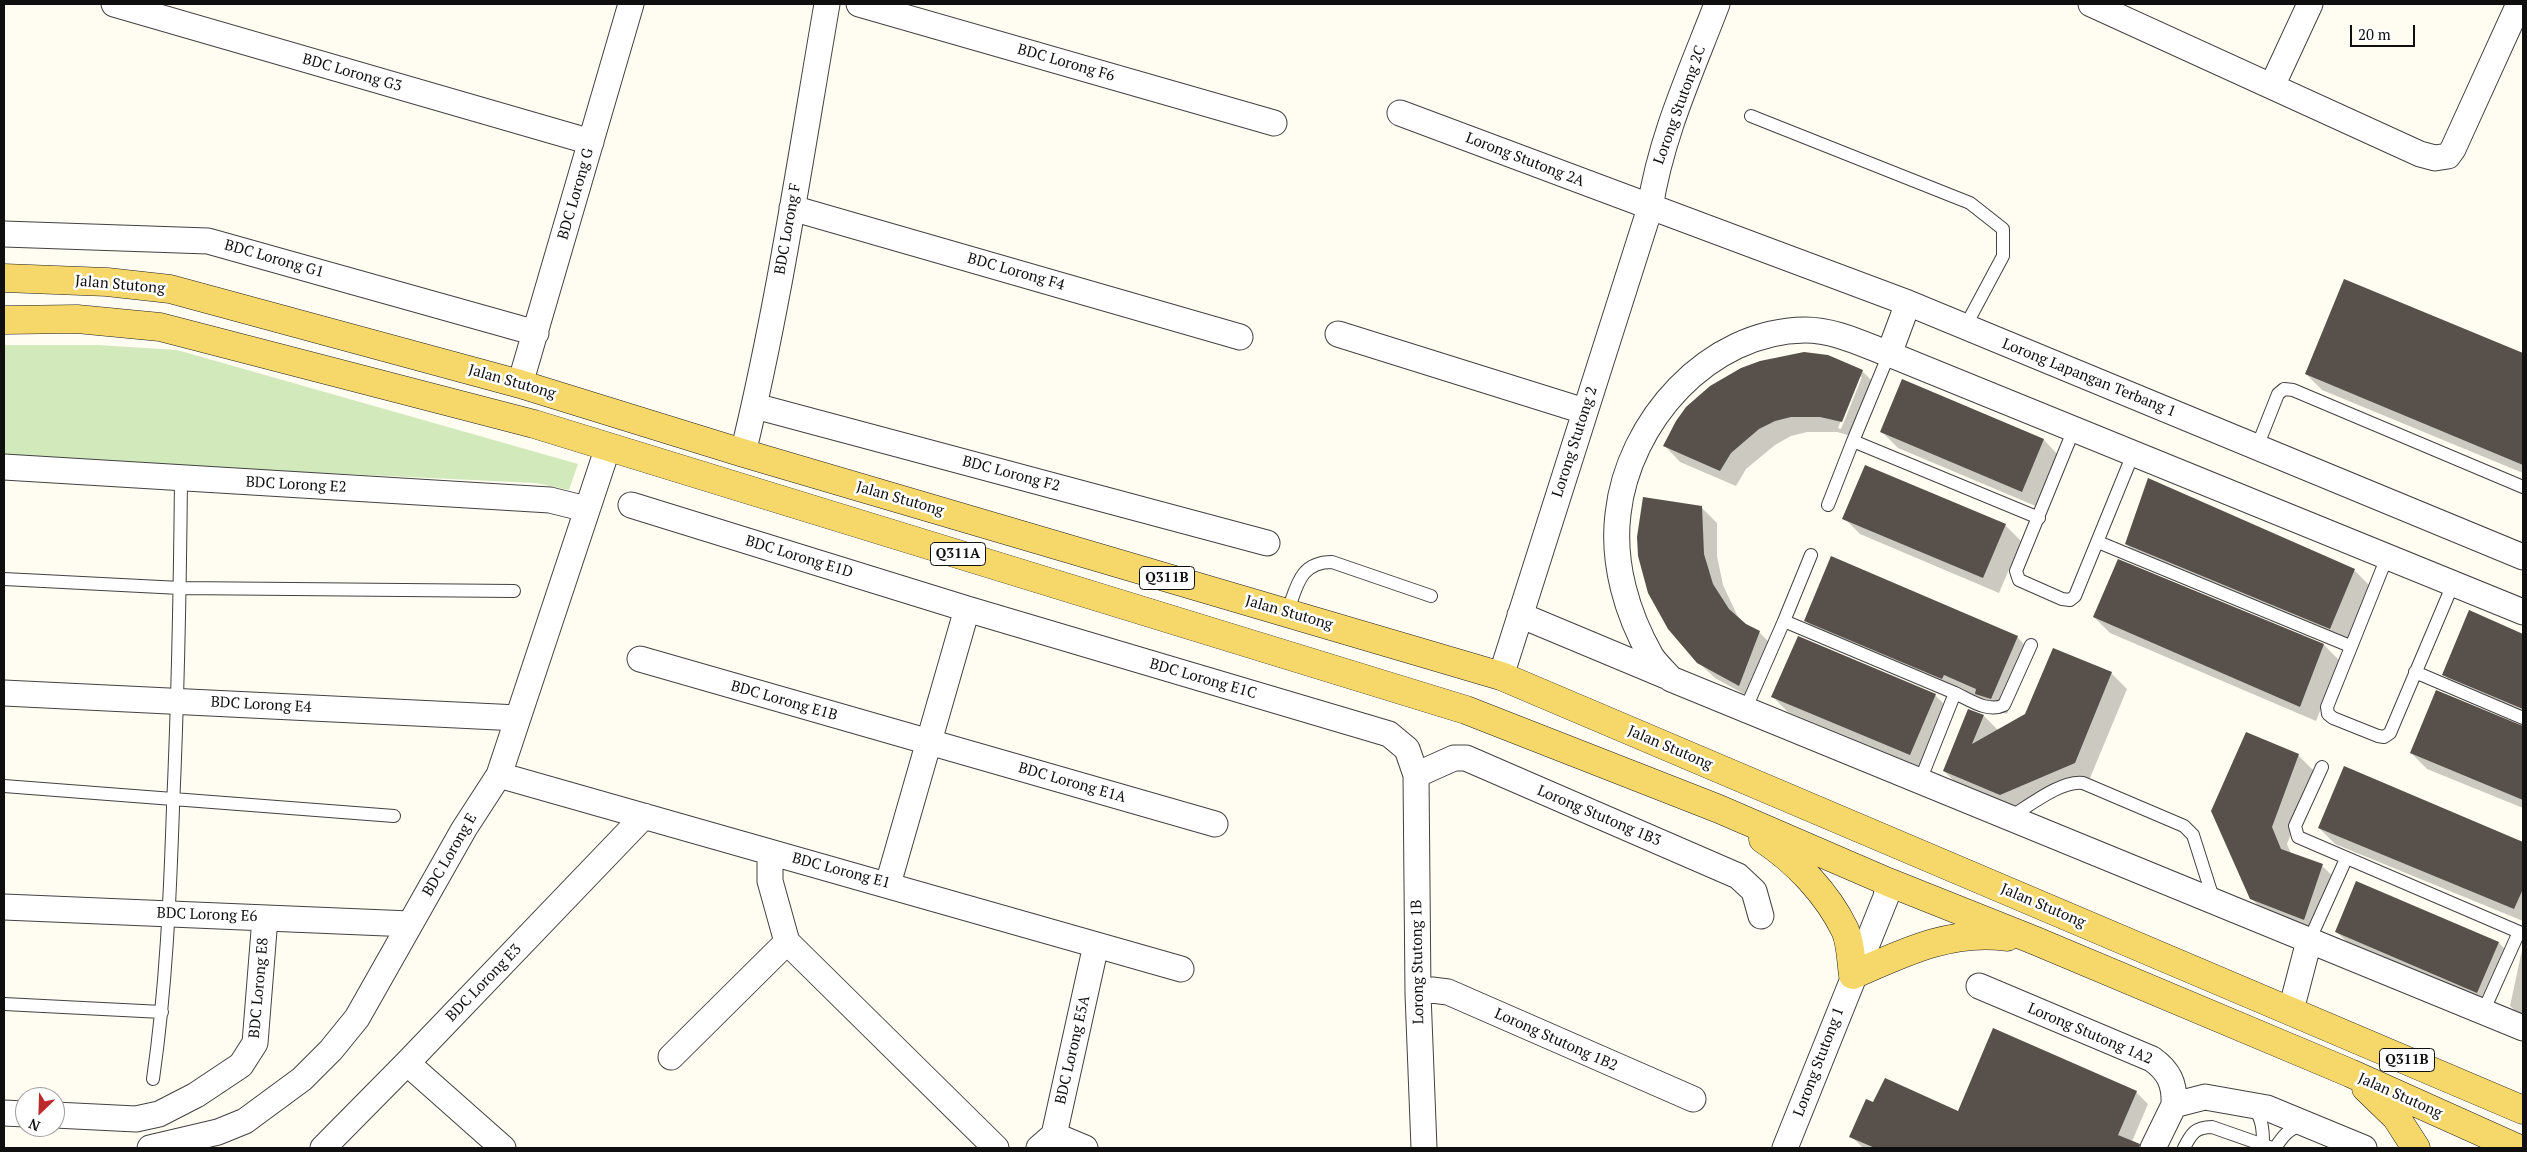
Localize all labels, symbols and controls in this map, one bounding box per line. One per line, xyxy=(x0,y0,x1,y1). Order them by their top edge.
scale bar xyxy=(2352,15,2417,47)
text: 20 m xyxy=(2358,24,2391,44)
street label: BDC Lorong F6 xyxy=(1015,41,1117,85)
street label: Lorong Stutong 2C xyxy=(1650,43,1710,167)
street label: BDC Lorong G3 xyxy=(300,50,404,96)
street label: Lorong Stutong 2A xyxy=(1463,129,1587,191)
street label: BDC Lorong G xyxy=(554,146,598,242)
street label: BDC Lorong F xyxy=(771,182,805,276)
street label: BDC Lorong G1 xyxy=(222,236,326,282)
street label: BDC Lorong F4 xyxy=(965,250,1067,294)
street label: Jalan Stutong xyxy=(74,272,166,298)
street label: Lorong Lapangan Terbang 1 xyxy=(2000,335,2178,421)
street label: Jalan Stutong xyxy=(466,361,558,403)
street label: Lorong Stutong 2 xyxy=(1549,384,1601,500)
street label: BDC Lorong F2 xyxy=(960,452,1062,496)
street label: BDC Lorong E2 xyxy=(245,473,347,497)
street label: Jalan Stutong xyxy=(854,478,946,520)
street label: BDC Lorong E1D xyxy=(743,532,855,582)
road number: Q311A xyxy=(930,542,986,566)
road number: Q311B xyxy=(1140,566,1194,590)
street label: Jalan Stutong xyxy=(1243,592,1335,634)
street label: BDC Lorong E1C xyxy=(1147,655,1259,703)
street label: BDC Lorong E1B xyxy=(729,677,839,725)
street label: BDC Lorong E4 xyxy=(210,693,312,717)
street label: Jalan Stutong xyxy=(1625,722,1715,774)
street label: BDC Lorong E1A xyxy=(1016,759,1128,807)
street label: Lorong Stutong 1B3 xyxy=(1534,782,1664,850)
street label: BDC Lorong E xyxy=(419,810,481,900)
street label: BDC Lorong E1 xyxy=(790,849,892,893)
street label: Jalan Stutong xyxy=(1998,880,2088,932)
street label: Lorong Stutong 1B xyxy=(1408,899,1428,1025)
street label: BDC Lorong E6 xyxy=(156,904,258,926)
street label: BDC Lorong E8 xyxy=(246,937,272,1039)
street label: BDC Lorong E3 xyxy=(442,940,526,1026)
street label: BDC Lorong E5A xyxy=(1052,994,1094,1106)
street label: Lorong Stutong 1A2 xyxy=(2025,1000,2155,1068)
street label: Lorong Stutong 1B2 xyxy=(1492,1005,1620,1075)
street label: Lorong Stutong 1 xyxy=(1790,1005,1848,1119)
road number: Q311B xyxy=(2380,1048,2434,1072)
street label: Jalan Stutong xyxy=(2355,1069,2445,1123)
north arrow xyxy=(15,1087,65,1137)
text: N xyxy=(25,1114,43,1136)

